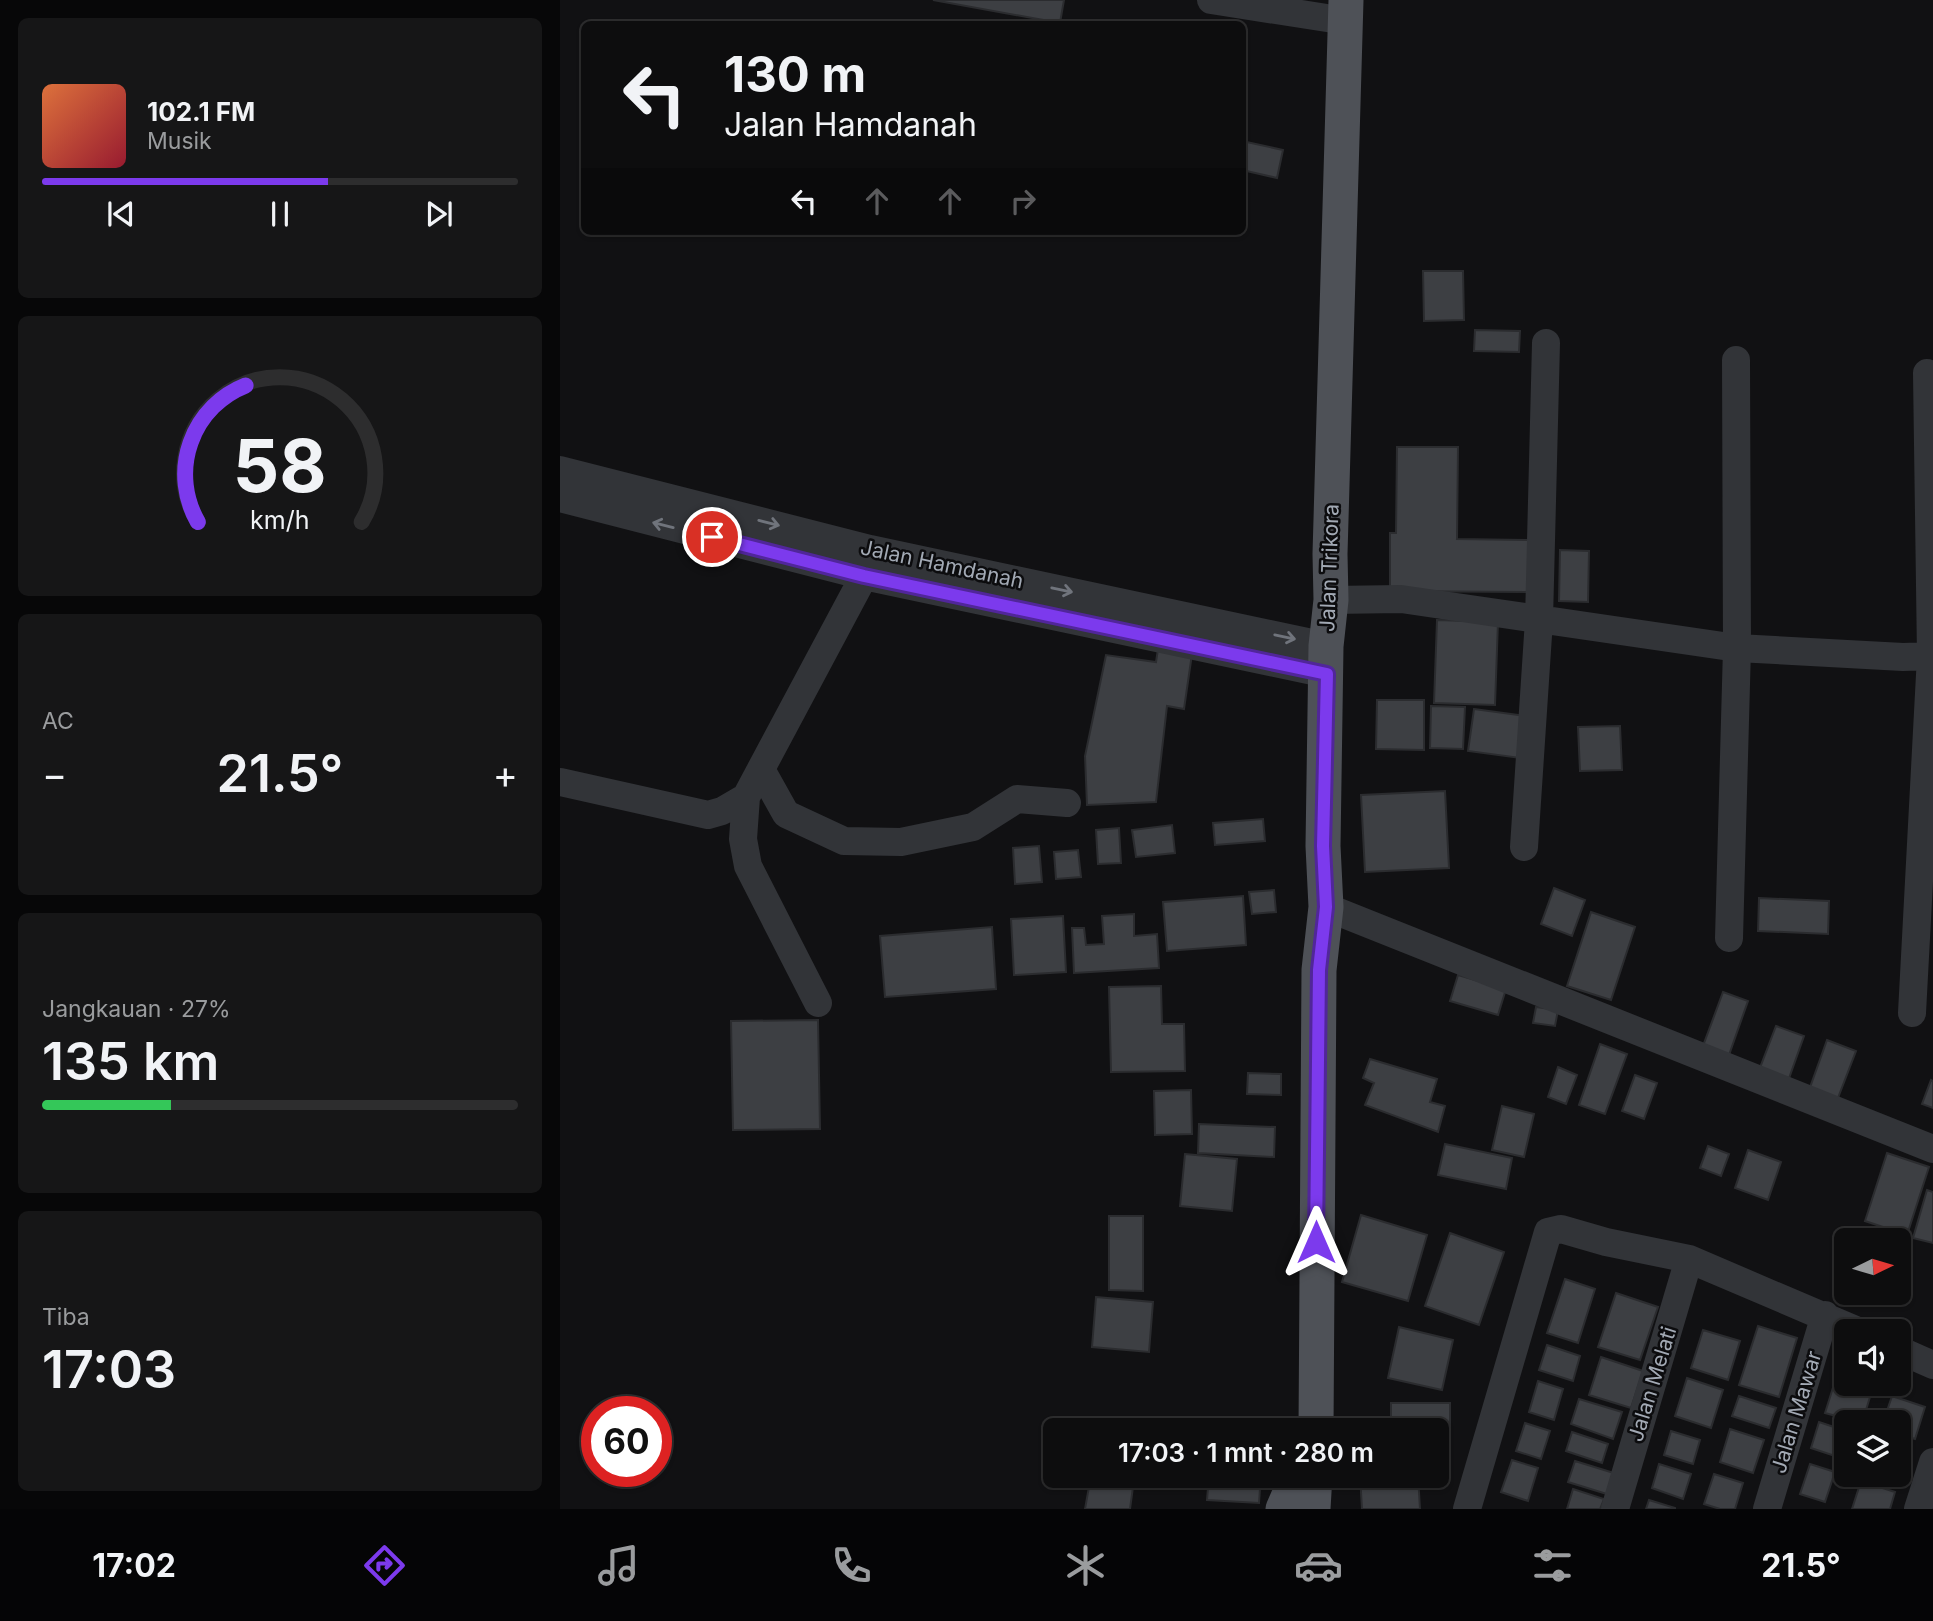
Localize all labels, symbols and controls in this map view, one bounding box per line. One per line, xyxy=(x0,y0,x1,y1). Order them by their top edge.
text: 130 m xyxy=(724,45,866,104)
icon: left xyxy=(609,49,700,140)
text: 102.1 FM xyxy=(147,96,255,127)
text: Jalan Hamdanah xyxy=(724,105,977,144)
text: Musik xyxy=(147,127,212,155)
icon: left xyxy=(785,182,823,220)
icon: ahead xyxy=(858,182,896,220)
icon: ahead xyxy=(931,182,969,220)
icon: right xyxy=(1004,182,1042,220)
icon: previous xyxy=(102,195,140,233)
icon: pause xyxy=(261,195,299,233)
icon: next xyxy=(420,195,458,233)
text: 58 xyxy=(233,422,327,511)
street label: Jalan Trikora xyxy=(1314,504,1344,632)
text: km/h xyxy=(250,505,310,535)
pin xyxy=(682,507,742,567)
one-way arrow xyxy=(757,517,779,530)
one-way arrow xyxy=(652,518,675,531)
icon: arrive xyxy=(693,518,731,556)
street label: Jalan Hamdanah xyxy=(858,535,1026,593)
one-way arrow xyxy=(1050,583,1073,597)
one-way arrow xyxy=(1273,630,1296,644)
text: AC xyxy=(42,707,74,735)
text: 21.5° xyxy=(217,742,343,805)
text: − xyxy=(42,751,67,797)
text: + xyxy=(493,751,518,797)
text: Jangkauan · 27% xyxy=(42,995,231,1023)
text: 135 km xyxy=(42,1030,219,1093)
position arrow xyxy=(1279,1205,1353,1279)
north arrow xyxy=(1834,1228,1911,1306)
map controls xyxy=(1834,1228,1911,1487)
text: Tiba xyxy=(42,1303,90,1331)
button: sound xyxy=(1834,1319,1911,1396)
street label: Jalan Melati xyxy=(1623,1323,1681,1445)
text: 17:03 xyxy=(42,1338,176,1401)
street label: Jalan Mawar xyxy=(1766,1348,1826,1476)
speed limit sign: 60 xyxy=(581,1396,672,1487)
button: layers xyxy=(1834,1410,1911,1487)
text: 17:03 · 1 mnt · 280 m xyxy=(1118,1437,1374,1468)
icon: directions xyxy=(360,1541,409,1590)
icon: music xyxy=(594,1541,643,1590)
icon: phone xyxy=(827,1541,876,1590)
icon: climate xyxy=(1061,1541,1110,1590)
icon: car xyxy=(1294,1541,1343,1590)
icon: filters xyxy=(1528,1541,1577,1590)
text: 17:02 xyxy=(92,1546,176,1585)
text: 21.5° xyxy=(1761,1546,1841,1585)

